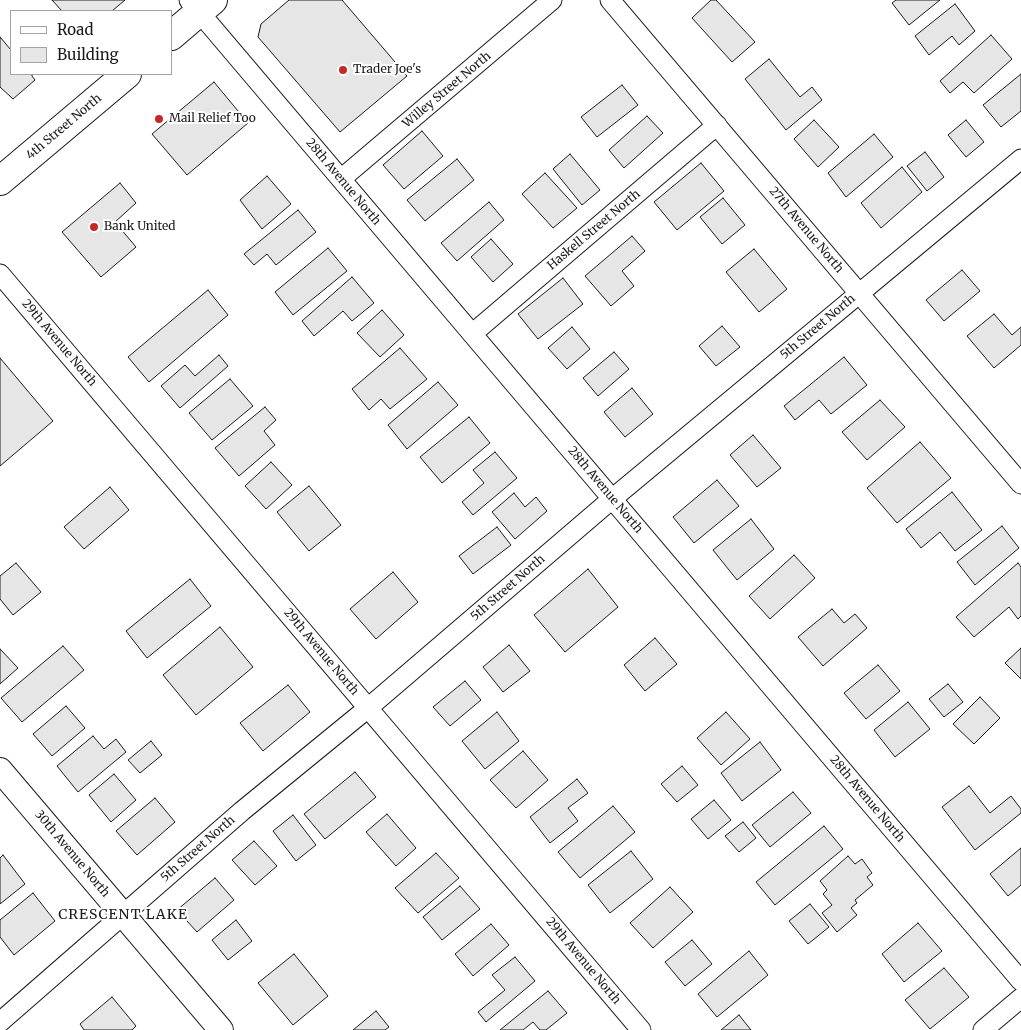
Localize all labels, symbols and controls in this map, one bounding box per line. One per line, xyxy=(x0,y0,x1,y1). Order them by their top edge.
legend xyxy=(10,10,172,75)
text: Road xyxy=(57,20,93,39)
text: Building xyxy=(57,45,119,64)
street label: Willey Street North xyxy=(400,49,494,131)
place label: Trader Joe's xyxy=(353,63,421,77)
marker: Trader Joe's xyxy=(337,64,349,76)
street label: 4th Street North xyxy=(23,91,105,163)
place label: Mail Relief Too xyxy=(169,112,256,126)
marker: Mail Relief Too xyxy=(153,113,165,125)
street label: 28th Avenue North xyxy=(303,136,383,228)
street label: 27th Avenue North xyxy=(766,184,846,276)
street label: Haskell Street North xyxy=(545,187,643,273)
place label: Bank United xyxy=(104,220,176,234)
marker: Bank United xyxy=(88,221,100,233)
street label: 5th Street North xyxy=(778,292,858,362)
street label: 29th Avenue North xyxy=(19,297,99,389)
street label: 28th Avenue North xyxy=(565,444,645,536)
street label: 5th Street North xyxy=(468,552,548,624)
street label: 29th Avenue North xyxy=(281,606,361,698)
street label: 28th Avenue North xyxy=(827,753,907,845)
street label: 30th Avenue North xyxy=(31,808,113,900)
street label: 5th Street North xyxy=(158,813,238,885)
district label: CRESCENT LAKE xyxy=(57,907,189,923)
street label: 29th Avenue North xyxy=(543,915,623,1007)

